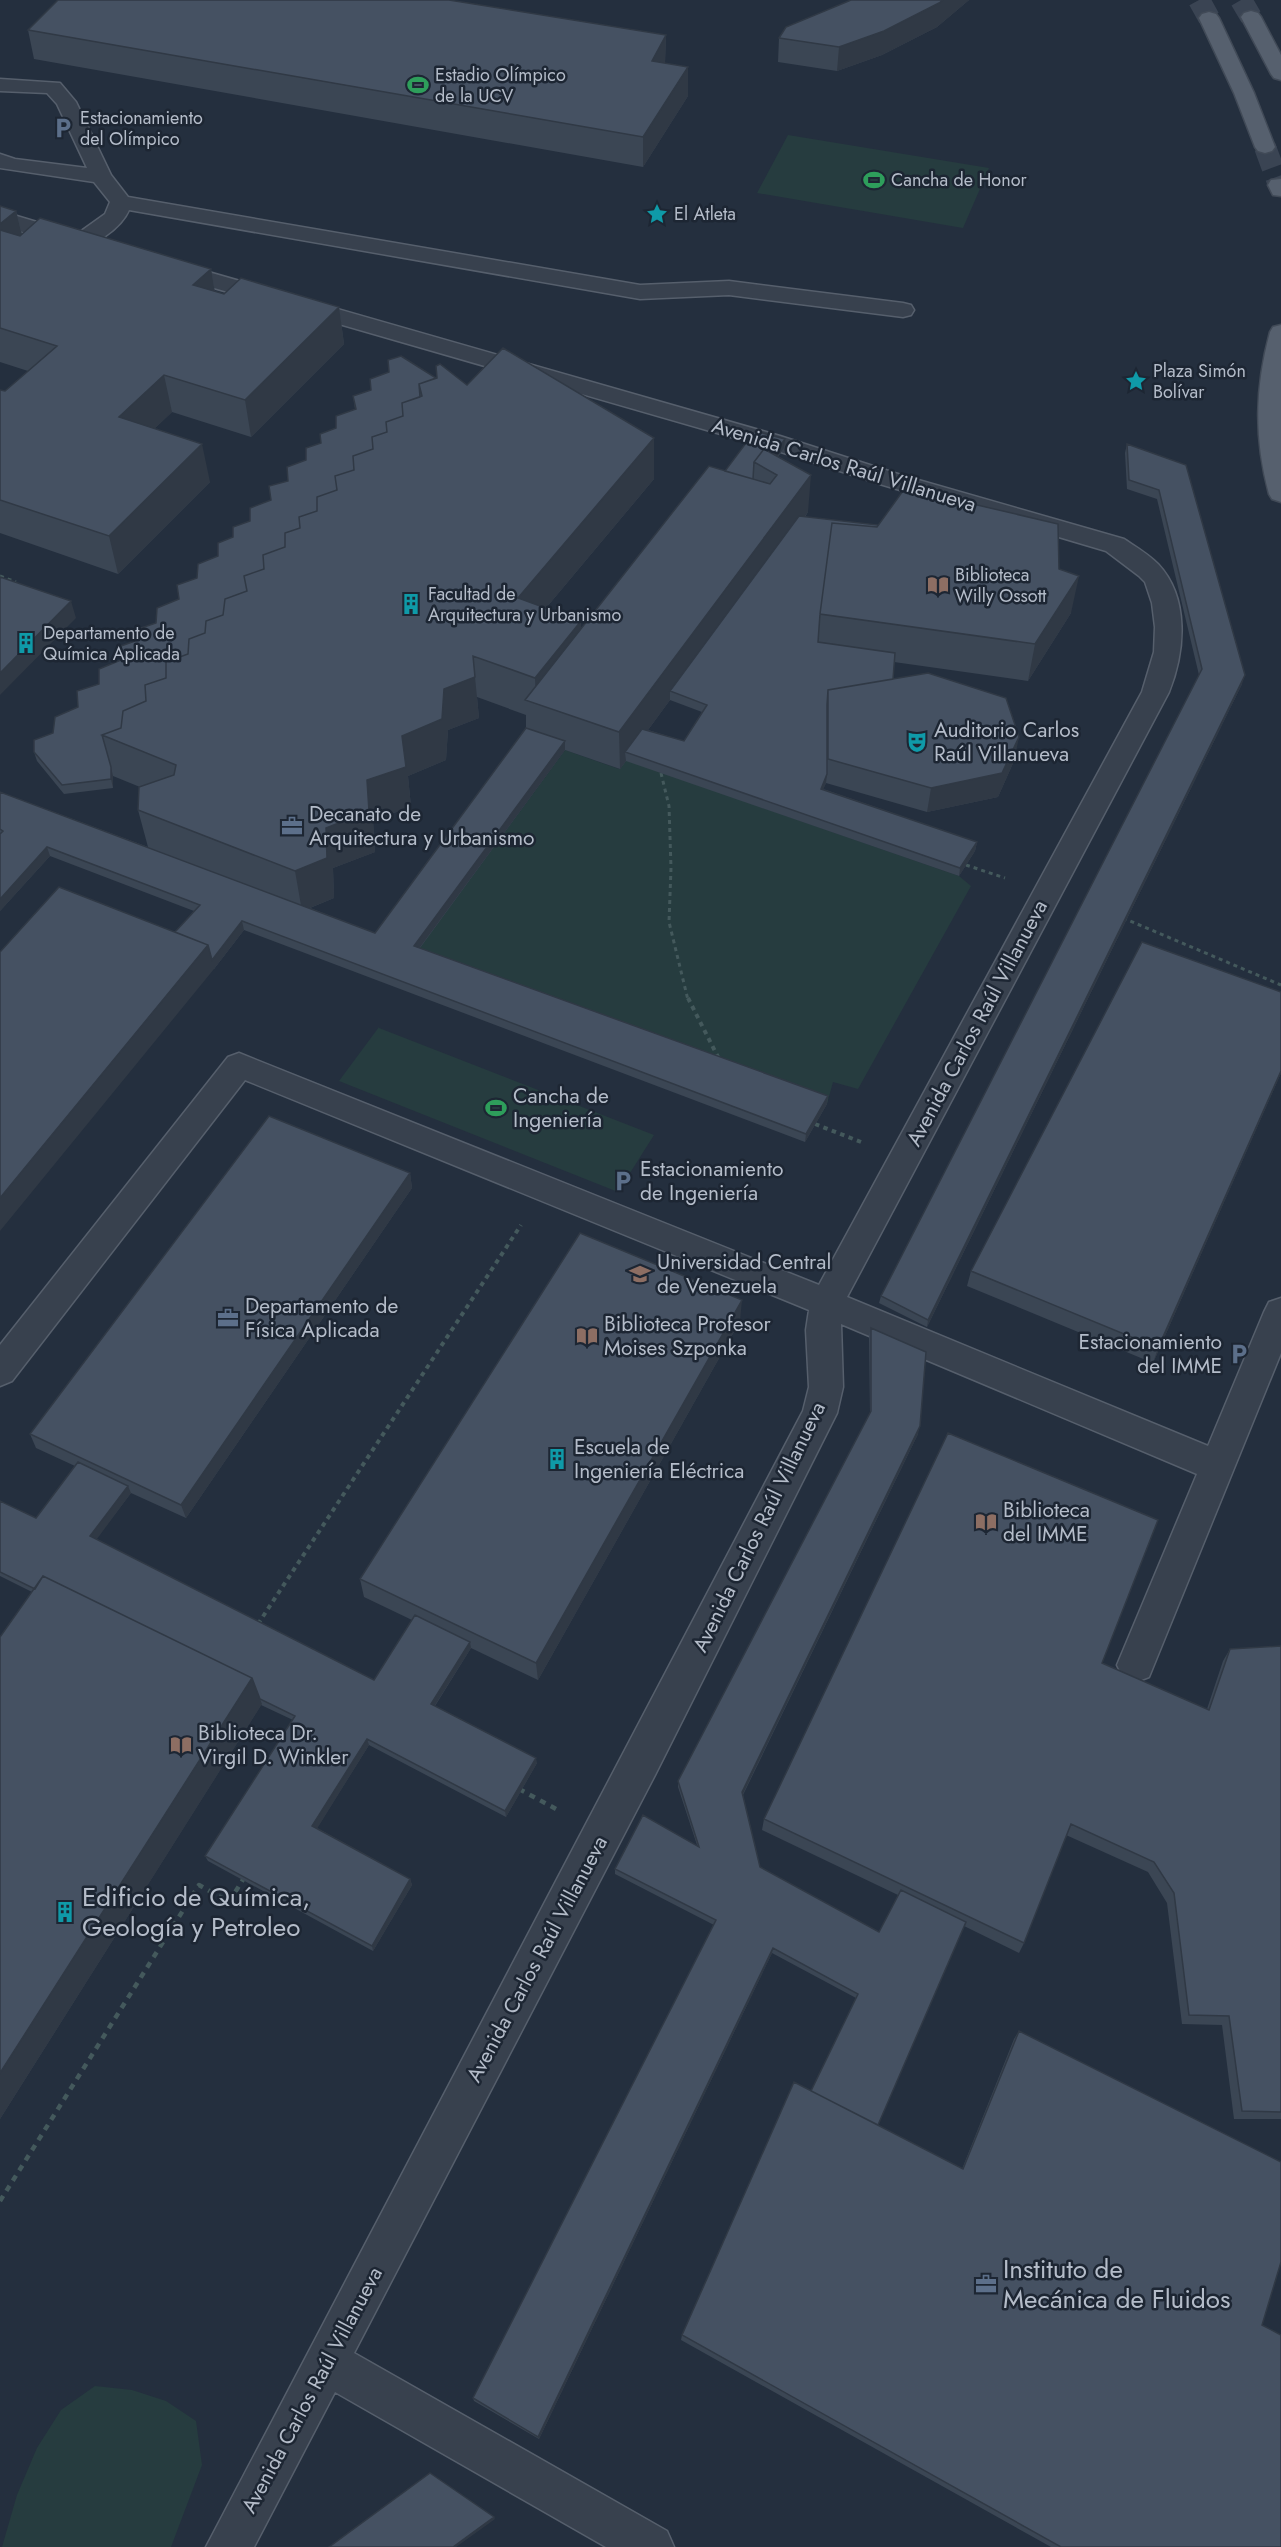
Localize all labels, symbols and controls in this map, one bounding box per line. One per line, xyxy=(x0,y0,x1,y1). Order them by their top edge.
place label: Estadio Olímpico de la UCV xyxy=(435,62,566,109)
sports icon: Estadio Olímpico de la UCV xyxy=(406,73,430,97)
place label: Estacionamiento del Olímpico xyxy=(80,105,203,152)
parking icon: Estacionamiento del Olímpico xyxy=(51,116,75,140)
place label: Cancha de Honor xyxy=(891,167,1027,193)
sports icon: Cancha de Honor xyxy=(862,168,886,192)
place label: El Atleta xyxy=(674,201,736,227)
place icon: El Atleta xyxy=(645,202,669,226)
place label: Plaza Simón Bolívar xyxy=(1153,358,1246,405)
place icon: Plaza Simón Bolívar xyxy=(1124,369,1148,393)
street label: Avenida Carlos Raúl Villanueva xyxy=(708,410,980,520)
place label: Biblioteca Willy Ossott xyxy=(955,562,1047,609)
library icon: Biblioteca Willy Ossott xyxy=(926,573,950,597)
place label: Facultad de Arquitectura y Urbanismo xyxy=(428,581,621,628)
building icon: Facultad de Arquitectura y Urbanismo xyxy=(399,592,423,616)
place label: Departamento de Química Aplicada xyxy=(43,620,180,667)
building icon: Departamento de Química Aplicada xyxy=(14,631,38,655)
place label: Auditorio Carlos Raúl Villanueva xyxy=(934,715,1079,769)
theatre icon: Auditorio Carlos Raúl Villanueva xyxy=(905,730,929,754)
place label: Decanato de Arquitectura y Urbanismo xyxy=(309,799,535,853)
office icon: Decanato de Arquitectura y Urbanismo xyxy=(280,814,304,838)
street label: Avenida Carlos Raúl Villanueva xyxy=(899,894,1055,1152)
place label: Cancha de Ingeniería xyxy=(513,1081,609,1135)
sports icon: Cancha de Ingeniería xyxy=(484,1096,508,1120)
place label: Estacionamiento de Ingeniería xyxy=(640,1154,783,1208)
parking icon: Estacionamiento de Ingeniería xyxy=(611,1169,635,1193)
place label: Universidad Central de Venezuela xyxy=(657,1247,831,1301)
school or university icon: Universidad Central de Venezuela xyxy=(628,1262,652,1286)
place label: Departamento de Física Aplicada xyxy=(245,1291,399,1345)
office icon: Departamento de Física Aplicada xyxy=(216,1306,240,1330)
place label: Biblioteca Profesor Moises Szponka xyxy=(604,1309,771,1363)
library icon: Biblioteca Profesor Moises Szponka xyxy=(575,1324,599,1348)
place label: Estacionamiento del IMME xyxy=(1079,1327,1222,1381)
parking icon: Estacionamiento del IMME xyxy=(1227,1342,1251,1366)
street label: Avenida Carlos Raúl Villanueva xyxy=(685,1397,833,1657)
place label: Escuela de Ingeniería Eléctrica xyxy=(574,1432,744,1486)
building icon: Escuela de Ingeniería Eléctrica xyxy=(545,1447,569,1471)
place label: Biblioteca del IMME xyxy=(1003,1495,1090,1549)
library icon: Biblioteca del IMME xyxy=(974,1510,998,1534)
place label: Biblioteca Dr. Virgil D. Winkler xyxy=(198,1718,349,1772)
library icon: Biblioteca Dr. Virgil D. Winkler xyxy=(169,1733,193,1757)
street label: Avenida Carlos Raúl Villanueva xyxy=(459,1830,615,2088)
place label: Edificio de Química, Geología y Petroleo xyxy=(82,1878,310,1946)
building icon: Edificio de Química, Geología y Petroleo xyxy=(53,1900,77,1924)
place label: Instituto de Mecánica de Fluidos xyxy=(1003,2250,1231,2318)
street label: Avenida Carlos Raúl Villanueva xyxy=(234,2261,390,2519)
office icon: Instituto de Mecánica de Fluidos xyxy=(974,2272,998,2296)

